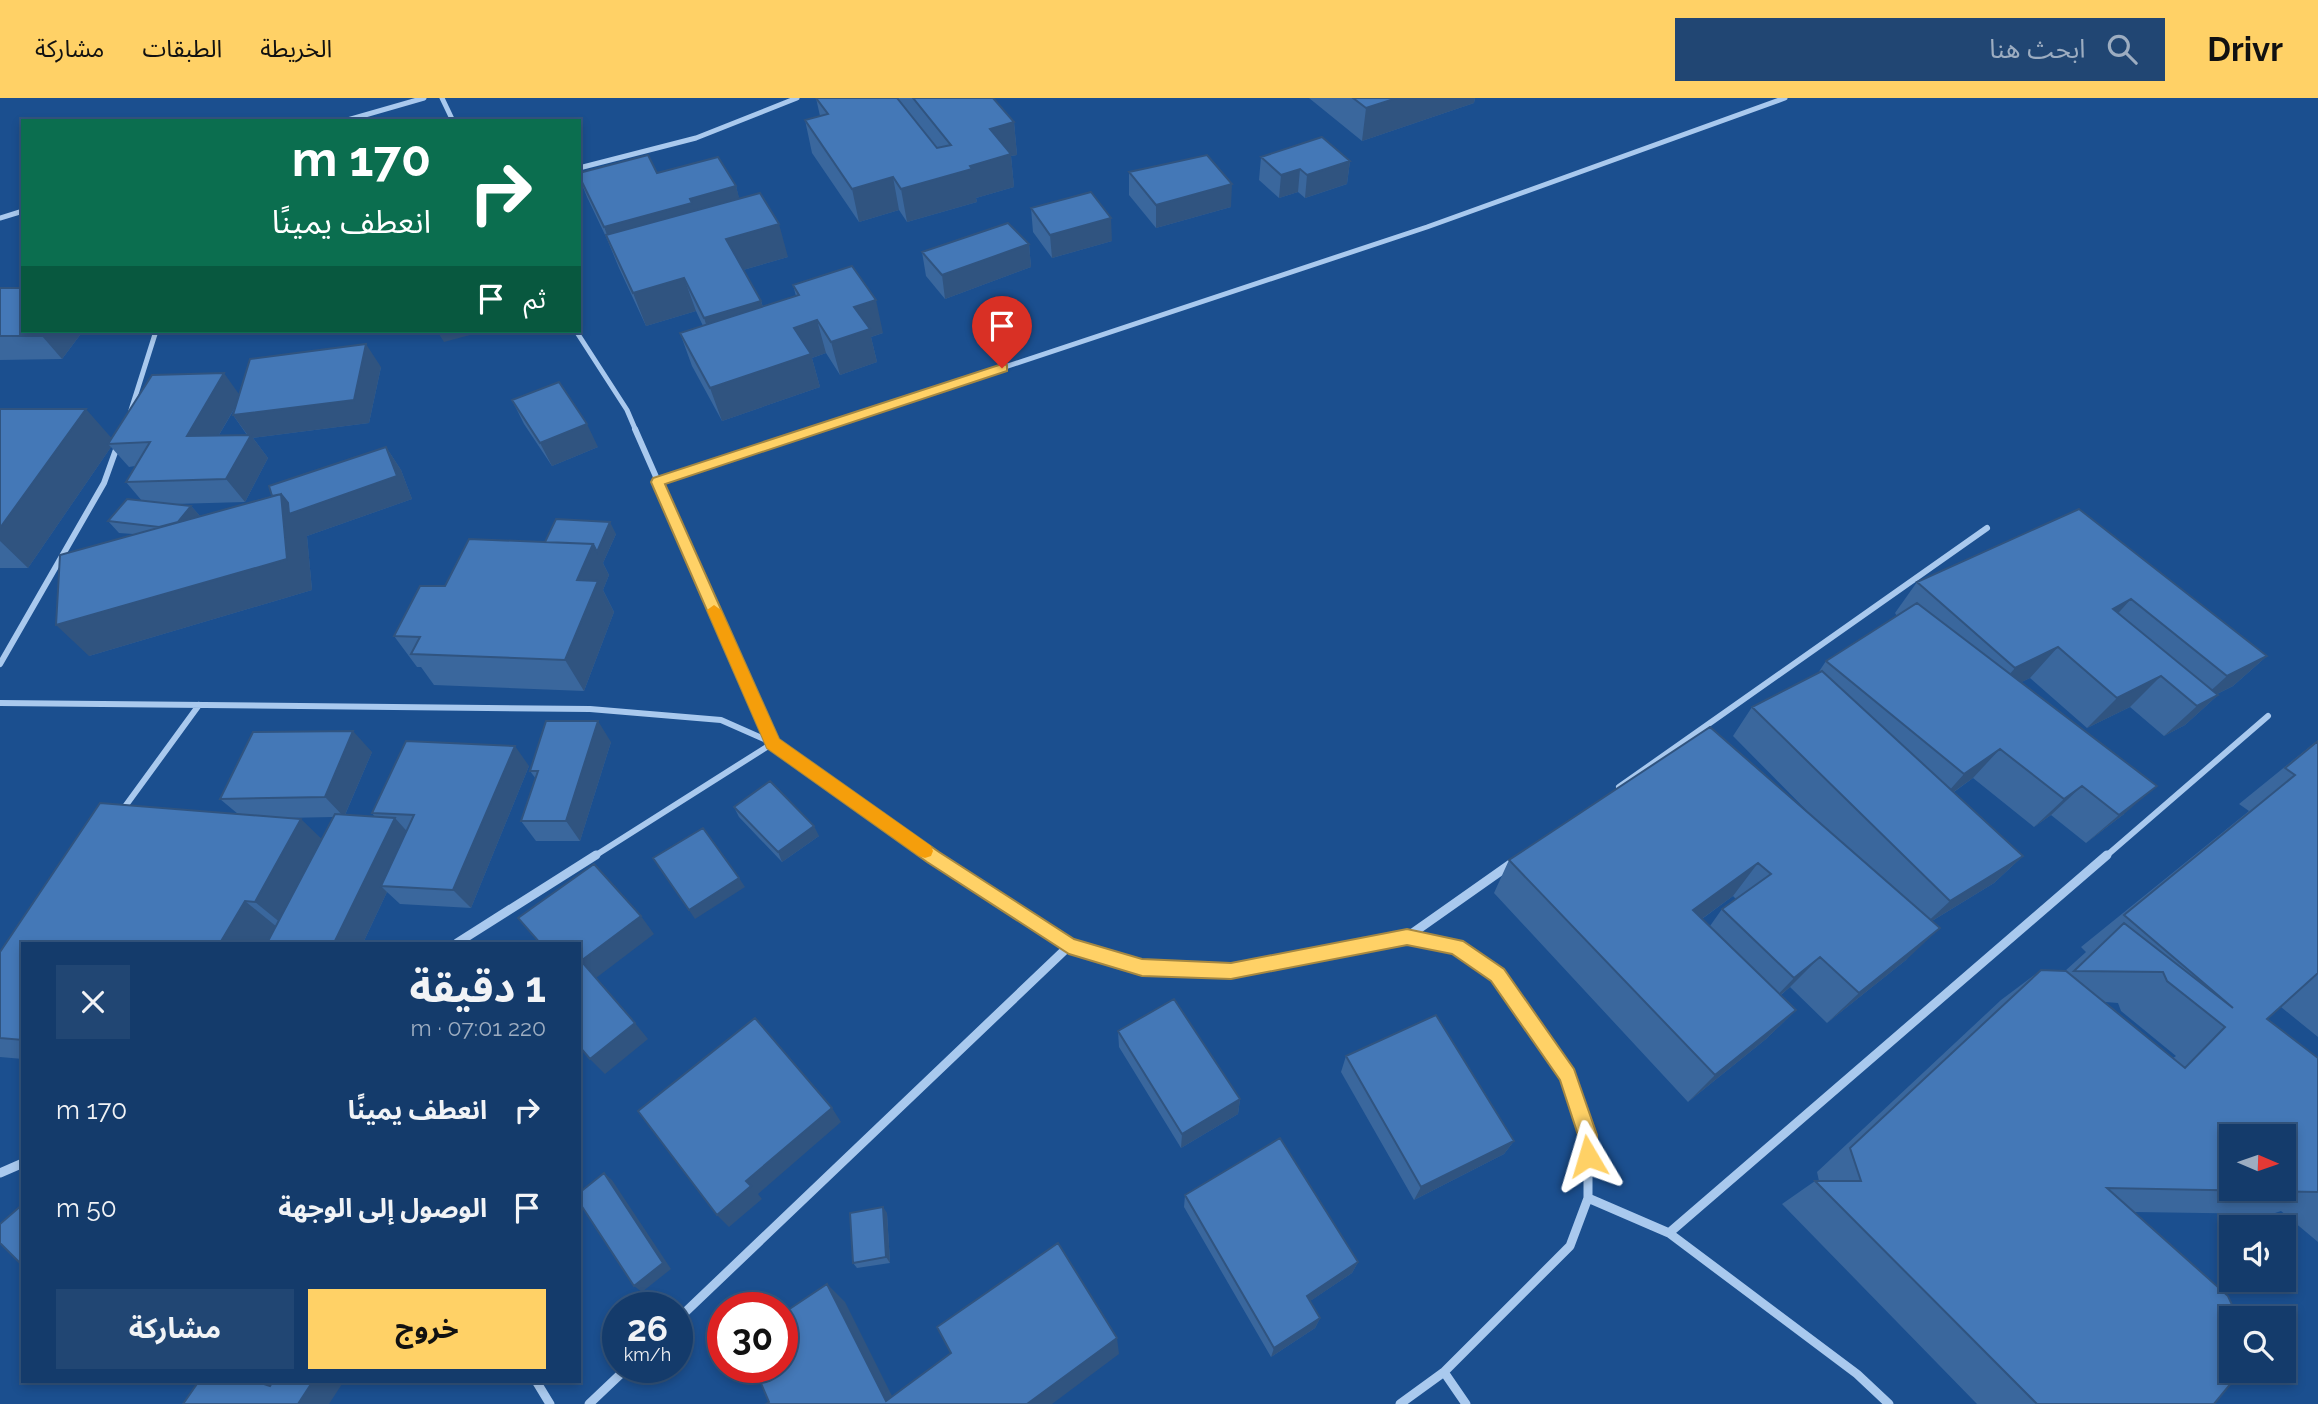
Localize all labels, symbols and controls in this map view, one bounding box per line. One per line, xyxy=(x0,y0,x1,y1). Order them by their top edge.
search box xyxy=(1675,18,2165,81)
icon: search xyxy=(2103,30,2141,68)
text: Drivr xyxy=(2207,30,2283,69)
text: مشاركة xyxy=(35,34,104,63)
text: الطبقات xyxy=(142,34,222,63)
text: الخريطة xyxy=(260,34,332,63)
text: ابحث هنا xyxy=(1989,34,2085,64)
text: 170 m xyxy=(292,130,431,187)
icon: right xyxy=(455,147,546,238)
text: انعطف يمينًا xyxy=(272,203,431,240)
icon: arrive xyxy=(472,280,510,318)
text: ثم xyxy=(524,284,546,314)
pin xyxy=(972,296,1032,368)
icon: arrive xyxy=(983,307,1021,345)
text: 1 دقيقة xyxy=(409,963,546,1012)
button: close xyxy=(56,965,130,1039)
text: 220 m · 07:01 xyxy=(410,1014,546,1041)
icon: right xyxy=(508,1091,546,1129)
text: 170 m xyxy=(56,1095,127,1125)
text: انعطف يمينًا xyxy=(348,1095,487,1125)
position arrow xyxy=(1551,1119,1625,1193)
north arrow xyxy=(2219,1124,2296,1200)
map controls xyxy=(2219,1124,2296,1383)
icon: arrive xyxy=(508,1189,546,1227)
text: 50 m xyxy=(56,1193,117,1223)
text: الوصول إلى الوجهة xyxy=(278,1193,487,1223)
button: sound xyxy=(2219,1215,2296,1292)
button: مشاركة xyxy=(56,1289,294,1369)
button: خروج xyxy=(308,1289,546,1369)
speed limit sign: 30 xyxy=(707,1292,798,1383)
button: search xyxy=(2219,1306,2296,1383)
text: 26 xyxy=(627,1308,668,1349)
text: km/h xyxy=(624,1344,671,1365)

